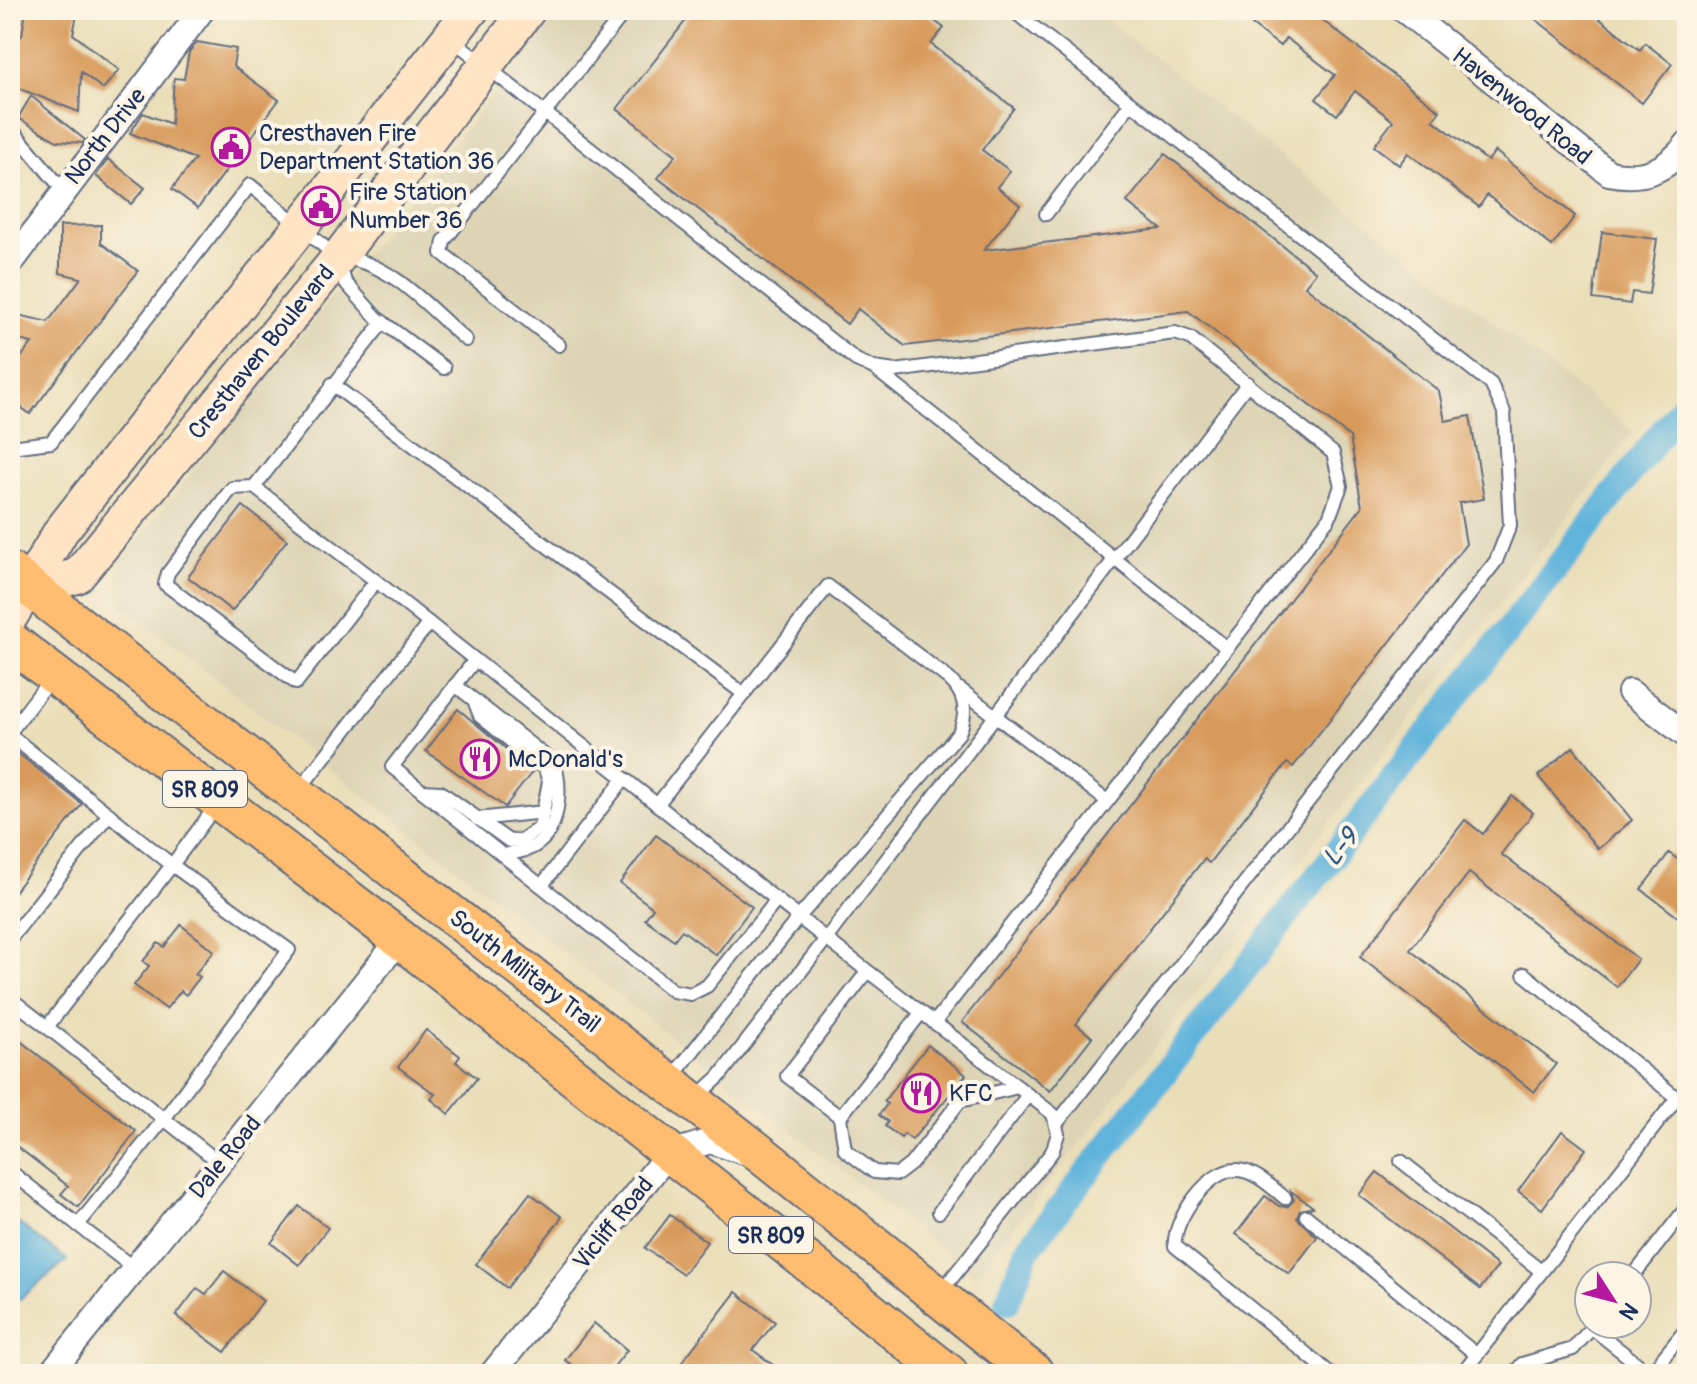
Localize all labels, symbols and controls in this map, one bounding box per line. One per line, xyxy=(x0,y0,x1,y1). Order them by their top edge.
street label: Havenwood Road xyxy=(1446,41,1597,171)
street label: North Drive xyxy=(59,82,152,191)
place label: Cresthaven Fire Department Station 36 xyxy=(259,119,494,176)
public building icon: Cresthaven Fire Department Station 36 xyxy=(210,126,252,168)
place label: Fire Station Number 36 xyxy=(349,178,467,235)
public building icon: Fire Station Number 36 xyxy=(300,185,342,227)
street label: Cresthaven Boulevard xyxy=(182,259,341,446)
restaurant icon: McDonald's xyxy=(459,738,501,780)
place label: McDonald's xyxy=(508,745,623,774)
road number: SR 809 xyxy=(163,771,247,807)
water label: L-9 xyxy=(1316,820,1367,873)
street label: South Military Trail xyxy=(443,903,606,1039)
restaurant icon: KFC xyxy=(900,1072,942,1114)
place label: KFC xyxy=(949,1079,993,1108)
street label: Dale Road xyxy=(183,1110,268,1205)
street label: Vicliff Road xyxy=(567,1171,660,1276)
road number: SR 809 xyxy=(729,1217,813,1253)
north arrow xyxy=(1573,1260,1653,1340)
text: N xyxy=(1613,1297,1644,1326)

